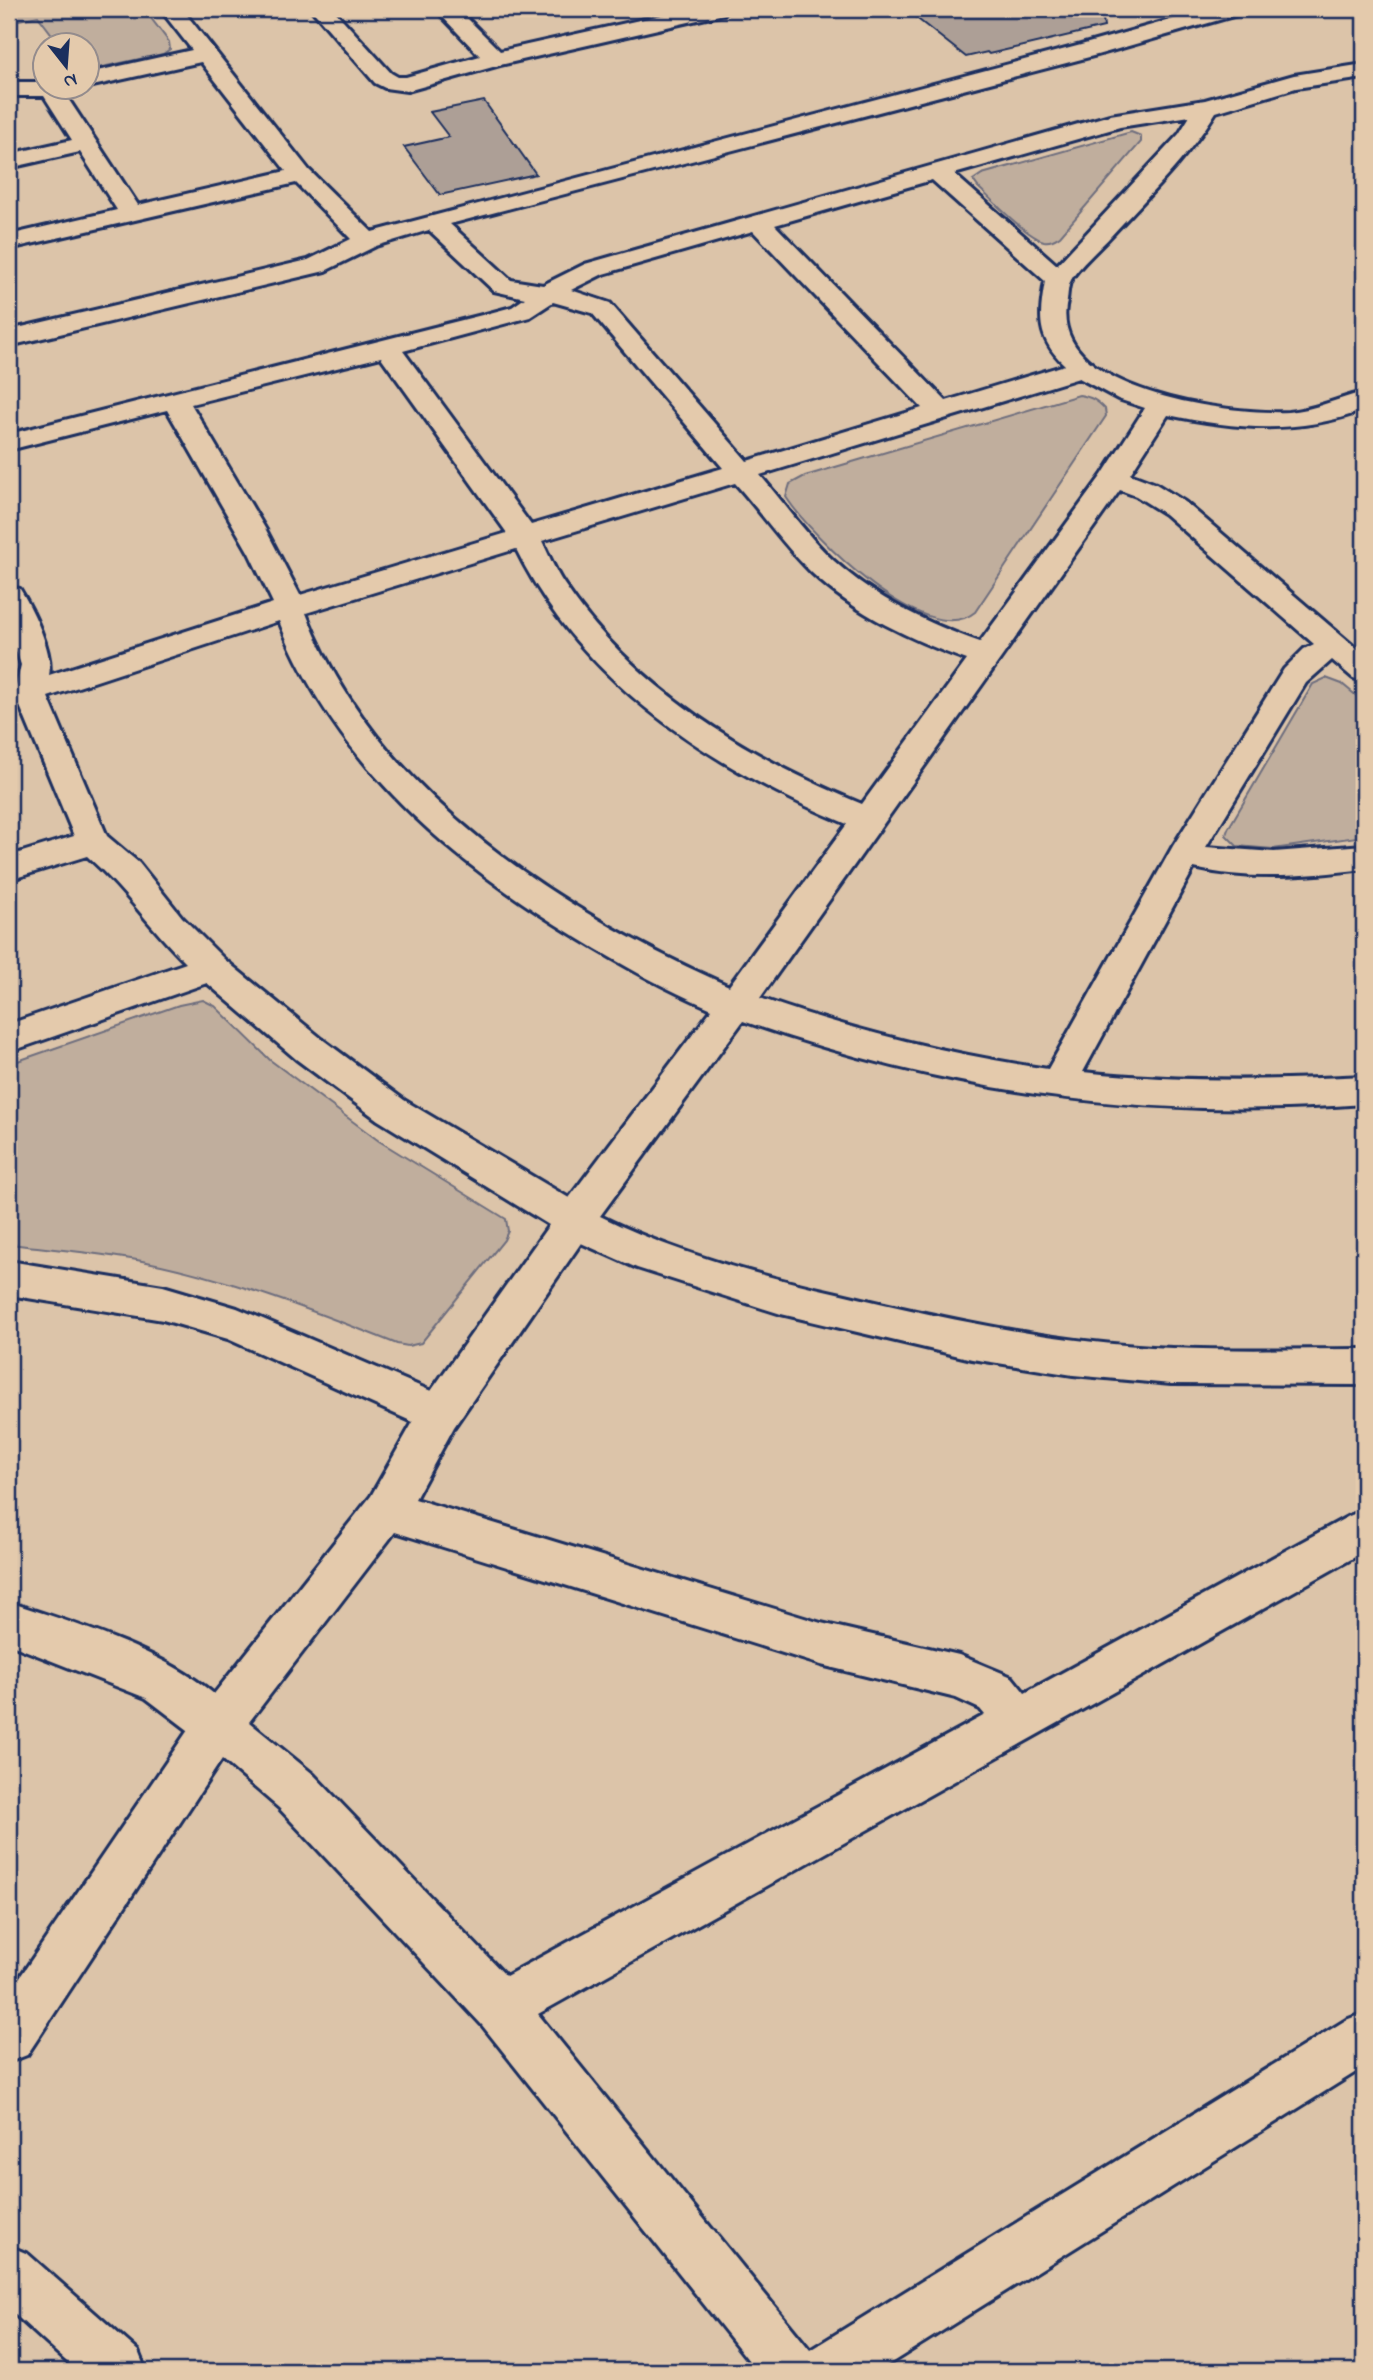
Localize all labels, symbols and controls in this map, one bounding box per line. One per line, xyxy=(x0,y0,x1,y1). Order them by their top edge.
north arrow xyxy=(32,32,102,102)
text: N xyxy=(60,65,80,95)

